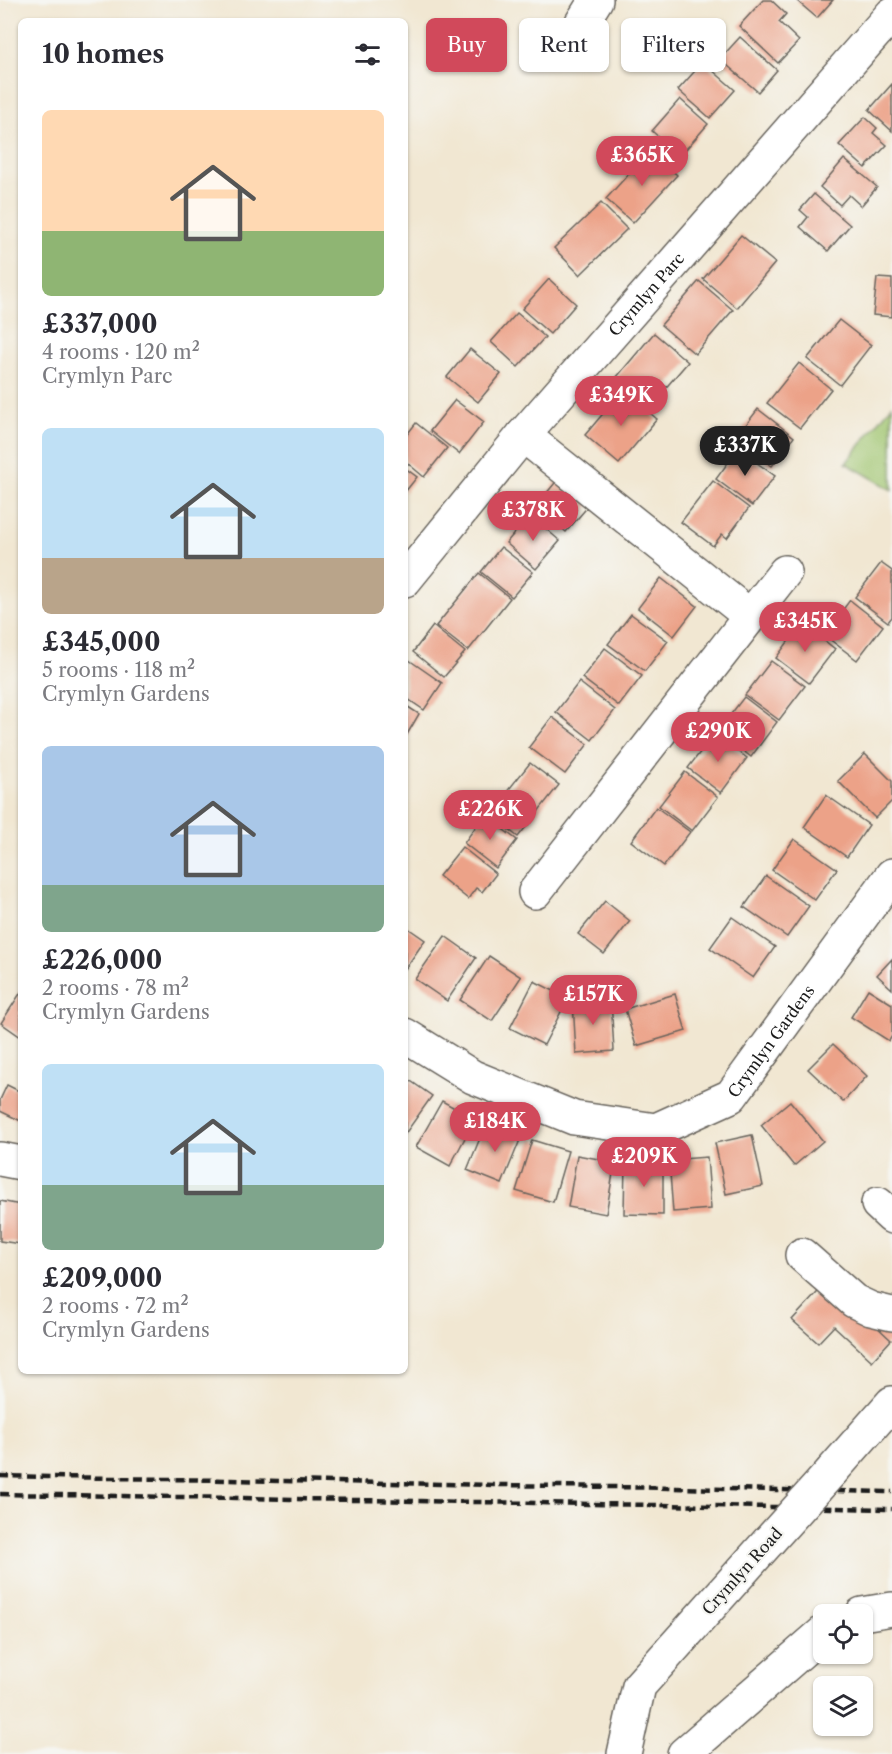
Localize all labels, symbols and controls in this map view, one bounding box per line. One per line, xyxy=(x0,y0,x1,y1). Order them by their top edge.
chip: Buy xyxy=(426,18,507,72)
chip: Rent xyxy=(519,18,609,72)
chip: Filters xyxy=(621,18,726,72)
text: 10 homes xyxy=(42,38,164,70)
icon: filters xyxy=(351,38,384,71)
pin: £365K xyxy=(600,136,684,187)
text: £365K xyxy=(610,143,674,167)
icon: home xyxy=(159,149,267,257)
street label: Crymlyn Parc xyxy=(604,248,688,340)
text: £337,000 xyxy=(42,308,158,340)
text: 4 rooms · 120 m² xyxy=(42,340,200,364)
text: Crymlyn Parc xyxy=(42,364,173,388)
pin: £349K xyxy=(579,376,663,427)
text: £349K xyxy=(589,383,653,407)
pin: £337K xyxy=(703,426,787,477)
text: £337K xyxy=(714,433,776,457)
icon: home xyxy=(159,467,267,575)
pin: £378K xyxy=(491,491,575,542)
text: £378K xyxy=(501,498,565,522)
pin: £345K xyxy=(763,602,847,653)
text: £345K xyxy=(773,609,837,633)
text: £345,000 xyxy=(42,626,160,658)
text: 5 rooms · 118 m² xyxy=(42,658,195,682)
text: Crymlyn Gardens xyxy=(42,682,210,706)
pin: £290K xyxy=(676,712,760,763)
text: £290K xyxy=(685,719,751,743)
icon: home xyxy=(159,785,267,893)
pin: £226K xyxy=(448,790,532,841)
text: £226K xyxy=(458,797,523,821)
text: £226,000 xyxy=(42,944,162,976)
pin: £157K xyxy=(551,975,635,1026)
text: 2 rooms · 78 m² xyxy=(42,976,189,1000)
street label: Crymlyn Gardens xyxy=(723,981,819,1101)
text: £157K xyxy=(563,982,623,1006)
text: Crymlyn Gardens xyxy=(42,1000,210,1024)
pin: £184K xyxy=(453,1102,537,1153)
icon: home xyxy=(159,1103,267,1211)
text: £184K xyxy=(464,1109,526,1133)
pin: £209K xyxy=(602,1137,686,1188)
text: £209K xyxy=(611,1144,677,1168)
text: £209,000 xyxy=(42,1262,162,1294)
text: 2 rooms · 72 m² xyxy=(42,1294,189,1318)
text: Crymlyn Gardens xyxy=(42,1318,210,1342)
street label: Crymlyn Road xyxy=(698,1523,786,1619)
map controls xyxy=(813,1604,873,1736)
button: locate xyxy=(813,1604,873,1664)
button: layers xyxy=(813,1676,873,1736)

